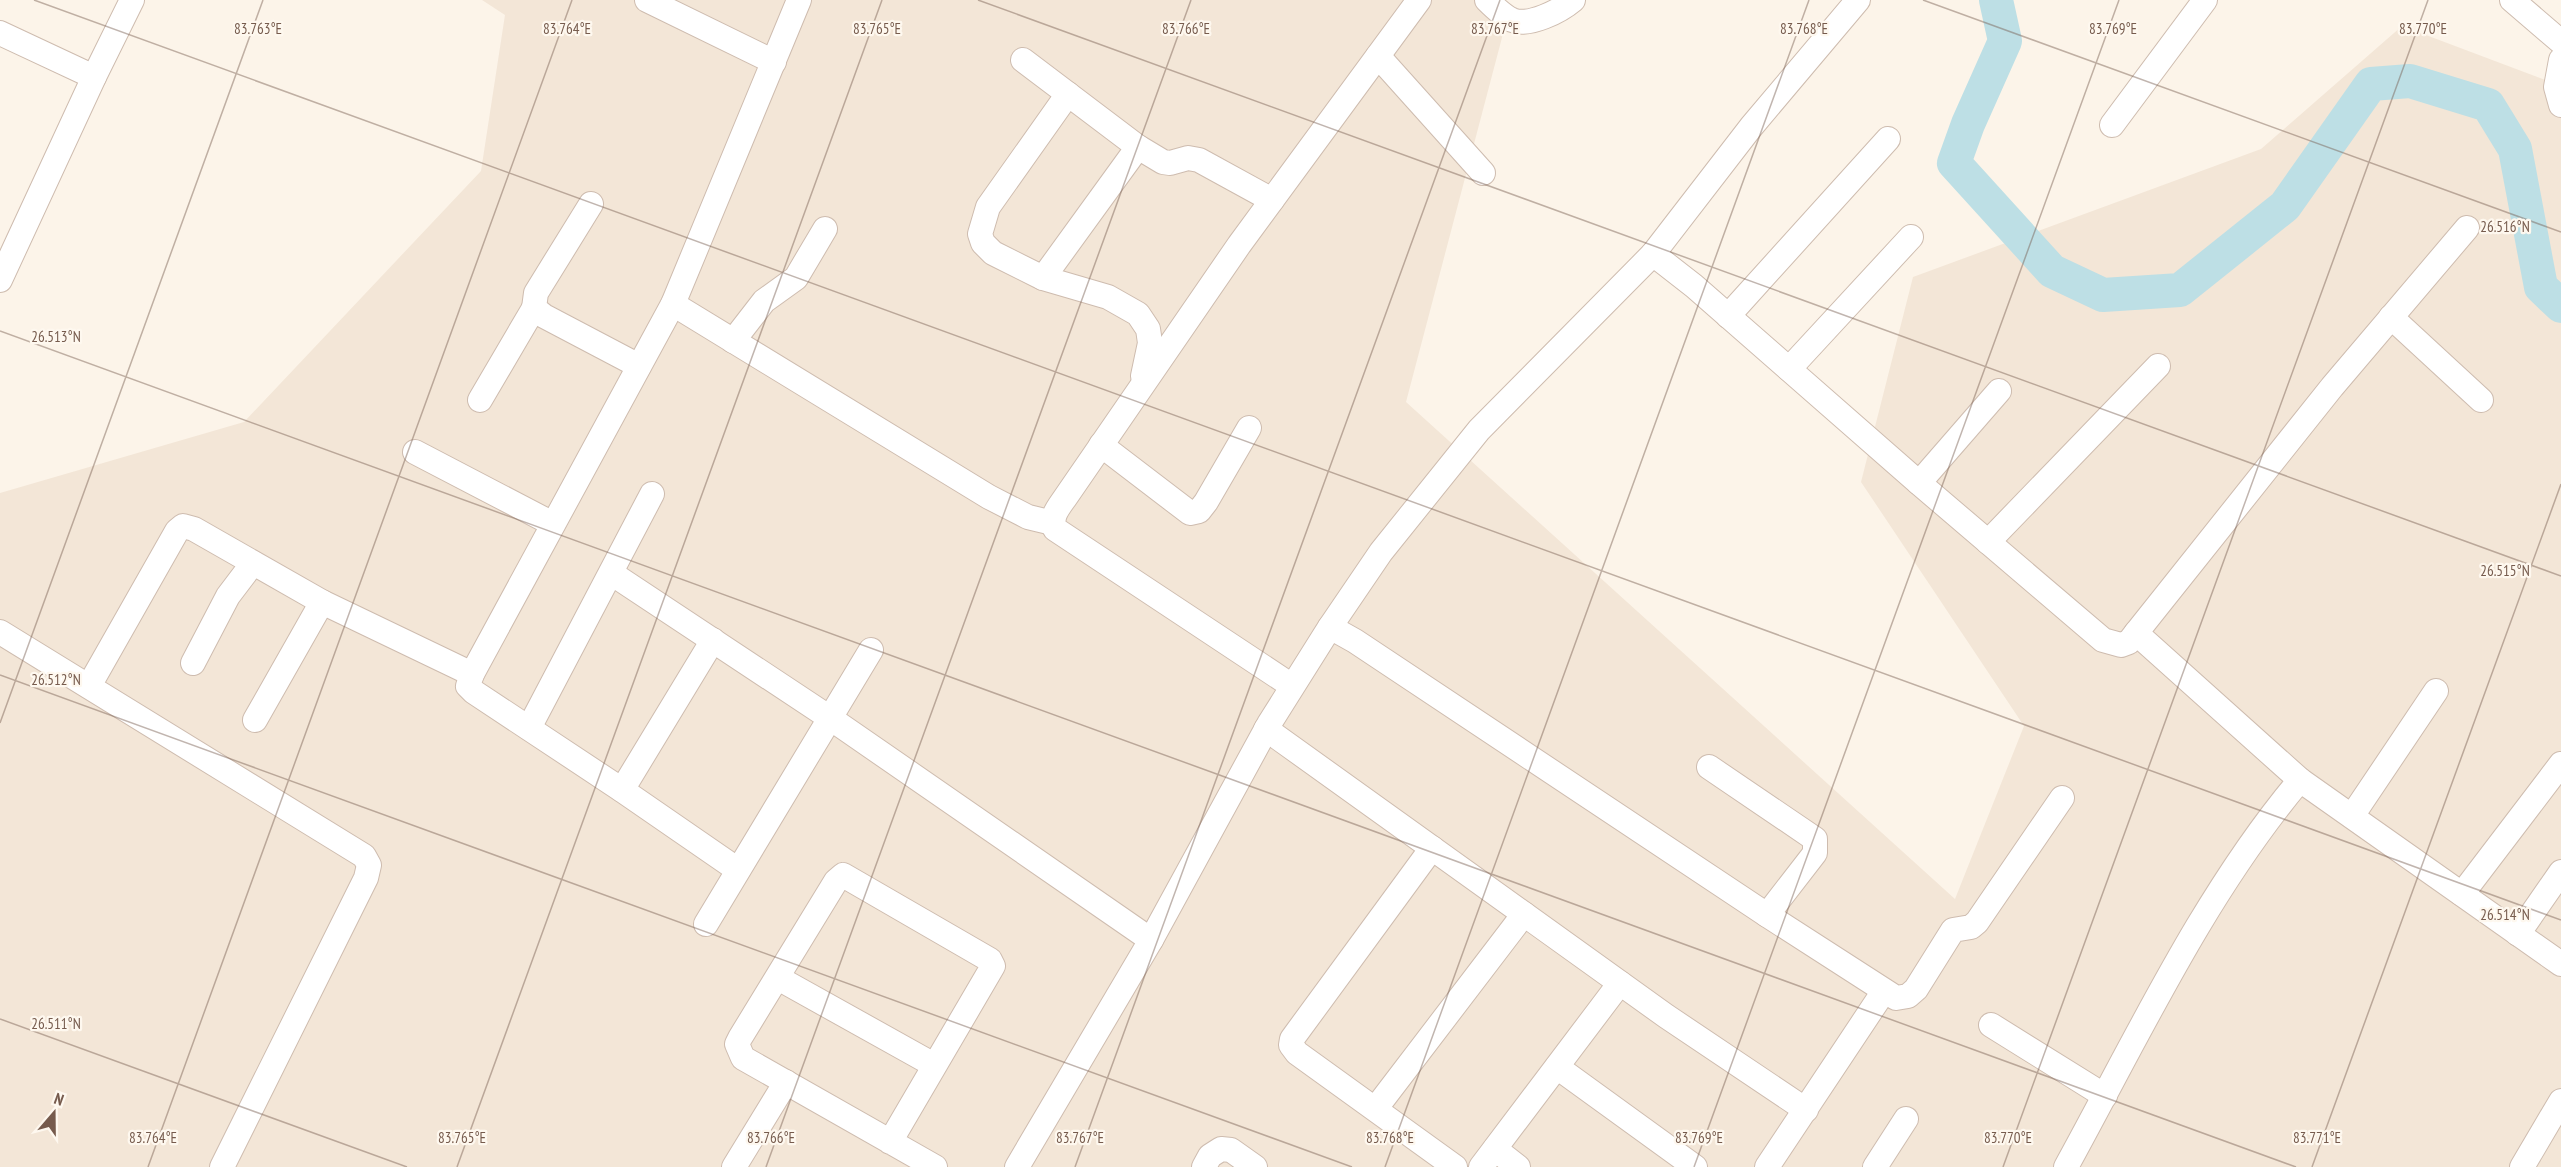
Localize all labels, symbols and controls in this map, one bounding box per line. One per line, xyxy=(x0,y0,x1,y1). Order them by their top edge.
text: 83.763°E xyxy=(234,19,282,38)
text: 83.764°E xyxy=(543,19,591,38)
text: 83.765°E xyxy=(853,19,901,38)
text: 83.766°E xyxy=(1162,19,1210,38)
text: 83.767°E xyxy=(1471,19,1519,38)
text: 83.768°E xyxy=(1780,19,1828,38)
text: 83.769°E xyxy=(2089,19,2137,38)
text: 83.770°E xyxy=(2399,19,2447,38)
text: 26.516°N xyxy=(2480,217,2530,236)
text: 26.513°N xyxy=(31,327,81,346)
text: 26.515°N xyxy=(2480,561,2530,580)
text: 26.512°N xyxy=(31,670,81,689)
text: 26.514°N xyxy=(2480,905,2530,924)
text: 26.511°N xyxy=(31,1014,81,1033)
north arrow xyxy=(24,1083,84,1143)
text: N xyxy=(52,1088,67,1110)
text: 83.764°E xyxy=(129,1128,177,1147)
text: 83.765°E xyxy=(438,1128,486,1147)
text: 83.766°E xyxy=(747,1128,795,1147)
text: 83.767°E xyxy=(1056,1128,1104,1147)
text: 83.768°E xyxy=(1366,1128,1414,1147)
text: 83.769°E xyxy=(1675,1128,1723,1147)
text: 83.770°E xyxy=(1984,1128,2032,1147)
text: 83.771°E xyxy=(2293,1128,2341,1147)

